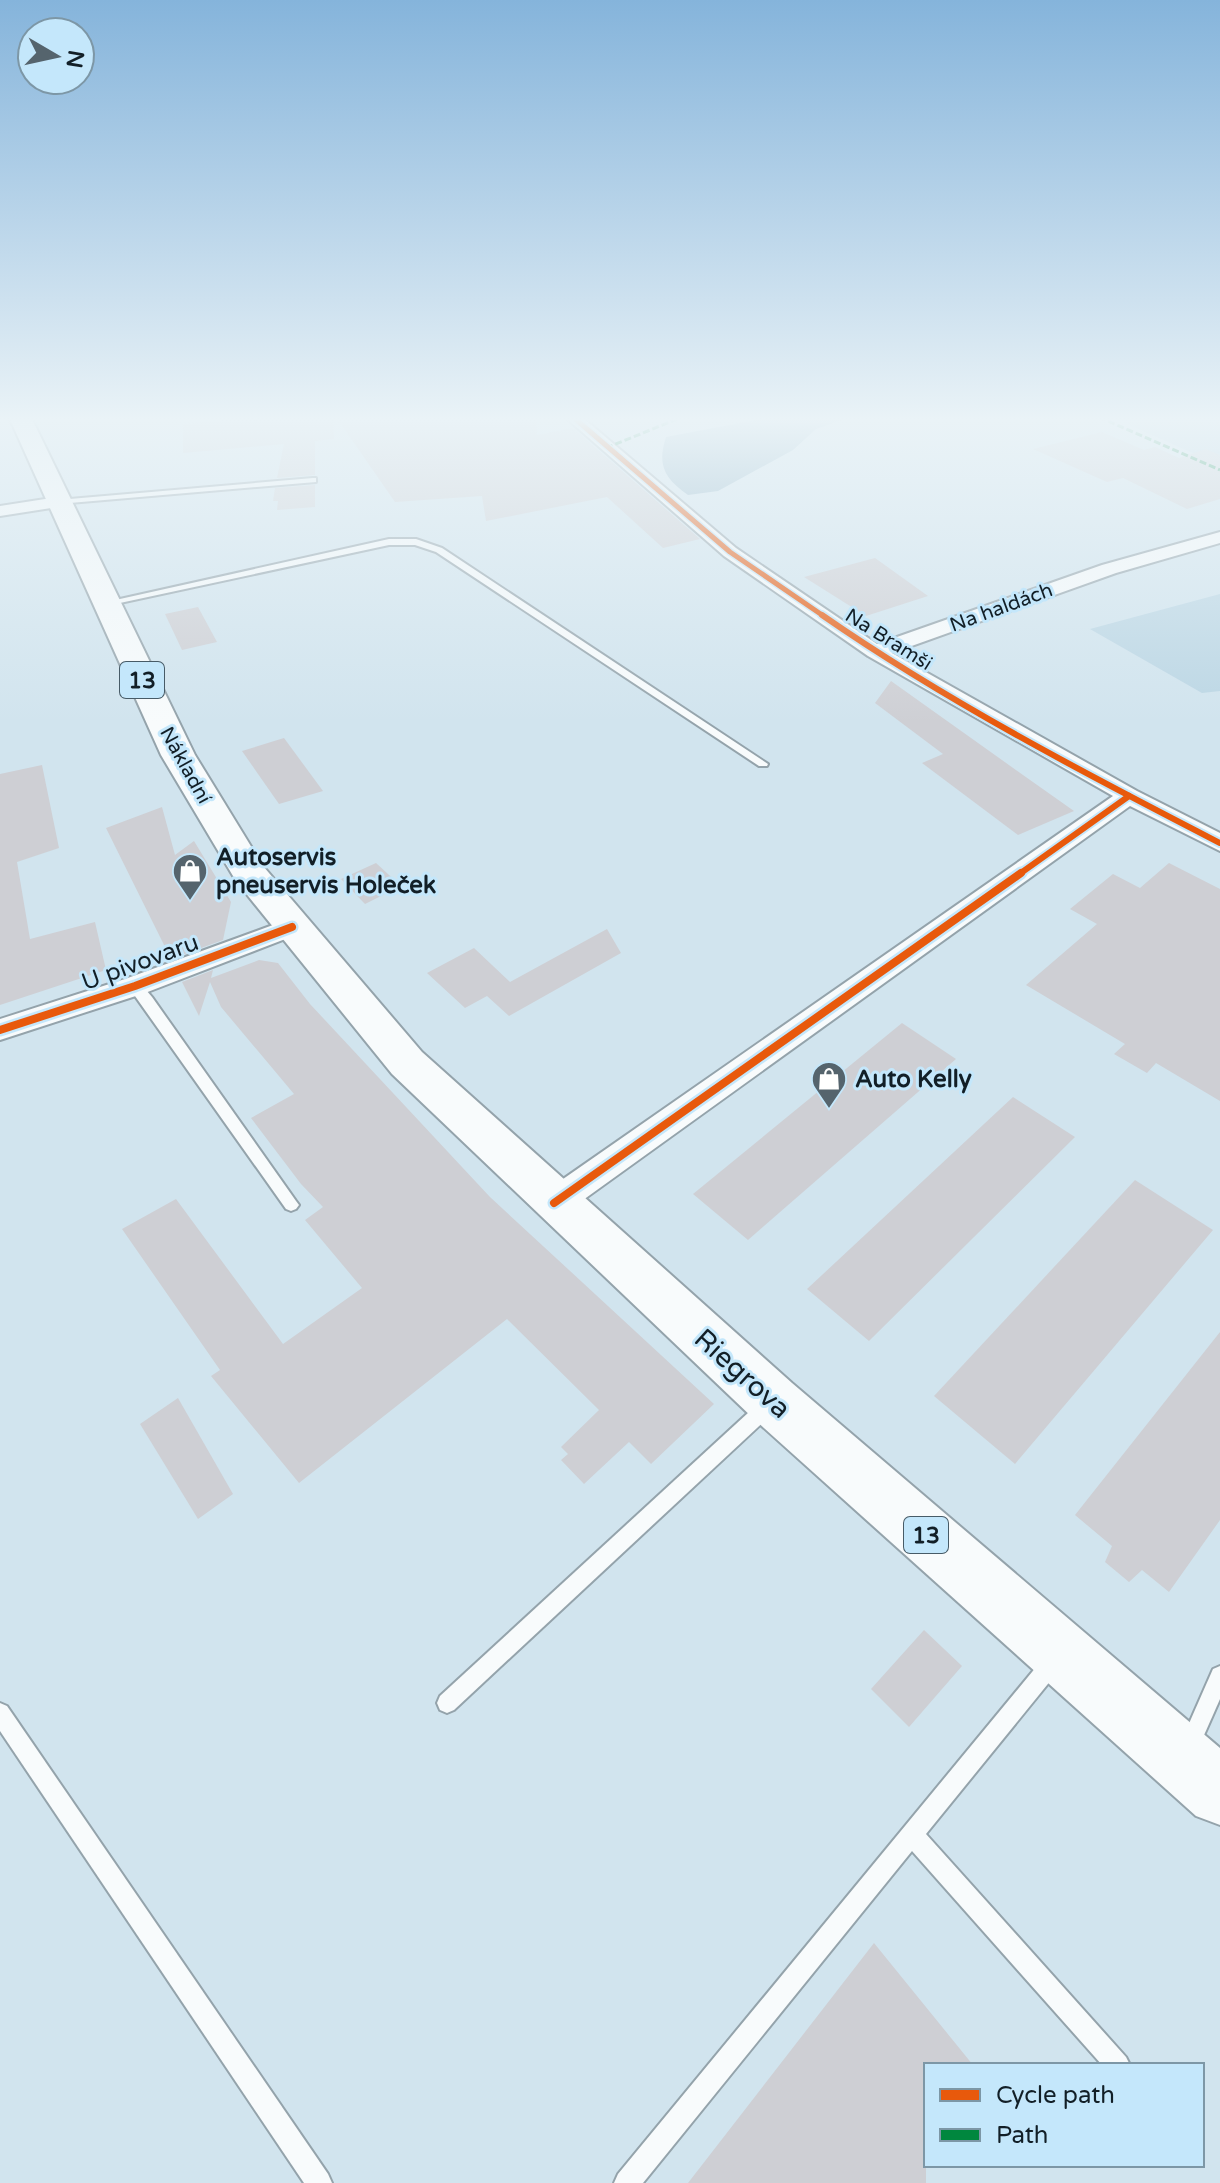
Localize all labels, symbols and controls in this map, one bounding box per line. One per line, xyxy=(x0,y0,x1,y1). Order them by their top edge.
north arrow xyxy=(16,16,96,96)
text: N xyxy=(61,48,89,70)
street label: Na haldách xyxy=(947,578,1056,638)
street label: Na Bramši xyxy=(841,604,936,676)
road number: 13 xyxy=(120,662,164,698)
street label: Nákladní xyxy=(154,723,216,808)
place label: Autoservis pneuservis Holeček xyxy=(216,843,436,900)
shop icon: Autoservis pneuservis Holeček xyxy=(171,852,209,902)
street label: U pivovaru xyxy=(78,928,203,997)
shop icon: Auto Kelly xyxy=(810,1060,848,1110)
place label: Auto Kelly xyxy=(855,1065,972,1094)
street label: Riegrova xyxy=(687,1322,798,1426)
road number: 13 xyxy=(904,1517,948,1553)
legend xyxy=(924,2063,1204,2167)
text: Cycle path xyxy=(996,2081,1115,2110)
text: Path xyxy=(996,2121,1049,2150)

